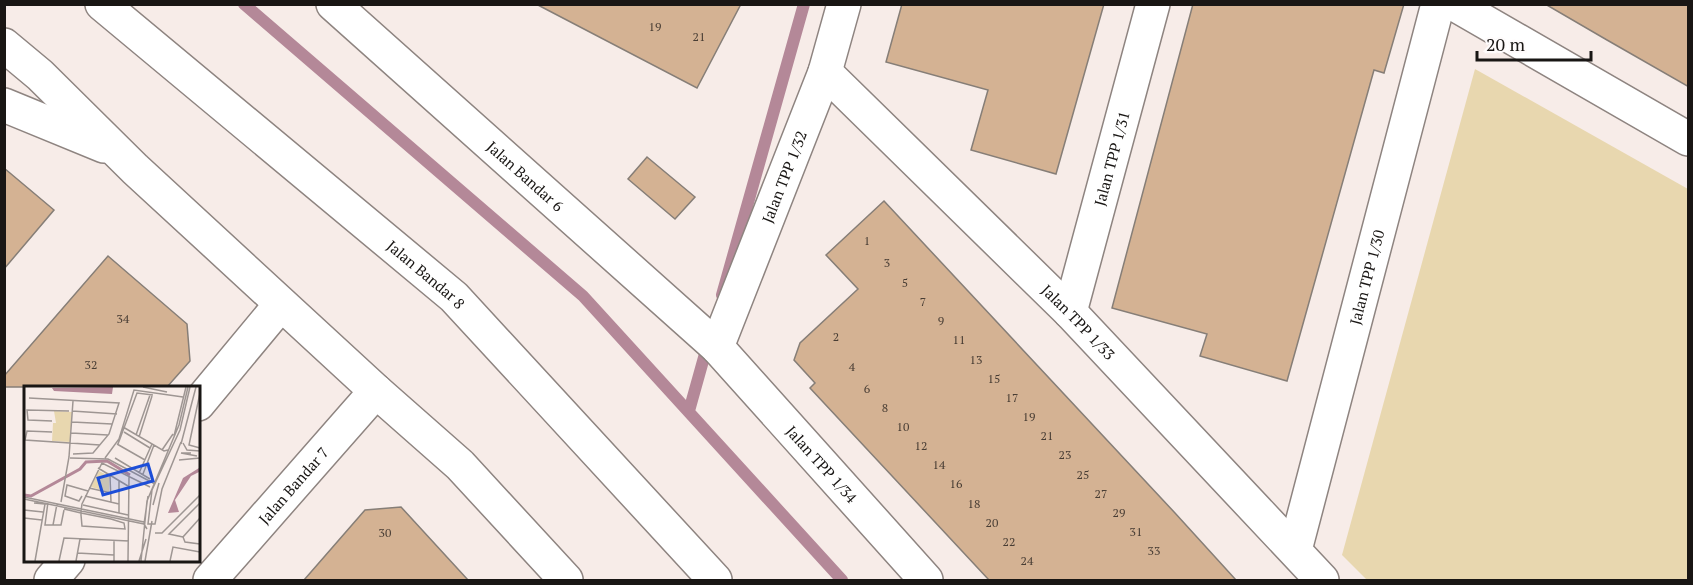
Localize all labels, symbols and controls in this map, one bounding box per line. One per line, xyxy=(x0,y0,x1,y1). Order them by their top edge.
house number: 19 xyxy=(649,19,661,34)
scale bar xyxy=(1477,24,1591,62)
house number: 21 xyxy=(693,29,705,44)
text: 20 m xyxy=(1486,32,1526,56)
street label: Jalan TPP 1/31 xyxy=(1089,109,1134,208)
street label: Jalan TPP 1/32 xyxy=(757,128,811,226)
street label: Jalan Bandar 6 xyxy=(483,136,568,215)
street label: Jalan TPP 1/30 xyxy=(1344,228,1388,327)
house number: 1 xyxy=(864,233,870,248)
street label: Jalan Bandar 8 xyxy=(383,235,470,313)
house number: 3 xyxy=(884,255,890,270)
house number: 5 xyxy=(902,275,908,290)
street label: Jalan TPP 1/33 xyxy=(1038,280,1120,364)
house number: 7 xyxy=(920,294,926,309)
house number: 34 xyxy=(117,311,130,326)
house number: 9 xyxy=(938,313,944,328)
house number: 2 xyxy=(833,329,839,344)
house number: 11 xyxy=(953,332,965,347)
house number: 13 xyxy=(970,352,982,367)
house number: 32 xyxy=(85,357,97,372)
house number: 4 xyxy=(849,359,856,374)
house number: 15 xyxy=(988,371,1000,386)
house number: 6 xyxy=(864,381,871,396)
inset map xyxy=(24,386,200,561)
house number: 17 xyxy=(1006,390,1018,405)
house number: 8 xyxy=(882,400,888,415)
house number: 19 xyxy=(1023,409,1035,424)
house number: 10 xyxy=(897,419,909,434)
street label: Jalan TPP 1/34 xyxy=(782,421,862,507)
house number: 21 xyxy=(1041,428,1053,443)
house number: 12 xyxy=(915,438,927,453)
street label: Jalan Bandar 7 xyxy=(254,443,332,528)
house number: 23 xyxy=(1059,447,1071,462)
house number: 14 xyxy=(933,457,946,472)
house number: 25 xyxy=(1077,467,1089,482)
house number: 16 xyxy=(950,476,963,491)
house number: 27 xyxy=(1095,486,1107,501)
house number: 18 xyxy=(968,496,980,511)
house number: 29 xyxy=(1113,505,1125,520)
house number: 20 xyxy=(986,515,998,530)
house number: 31 xyxy=(1130,524,1142,539)
house number: 30 xyxy=(379,525,391,540)
house number: 22 xyxy=(1003,534,1015,549)
house number: 33 xyxy=(1148,543,1160,558)
house number: 24 xyxy=(1021,553,1034,568)

